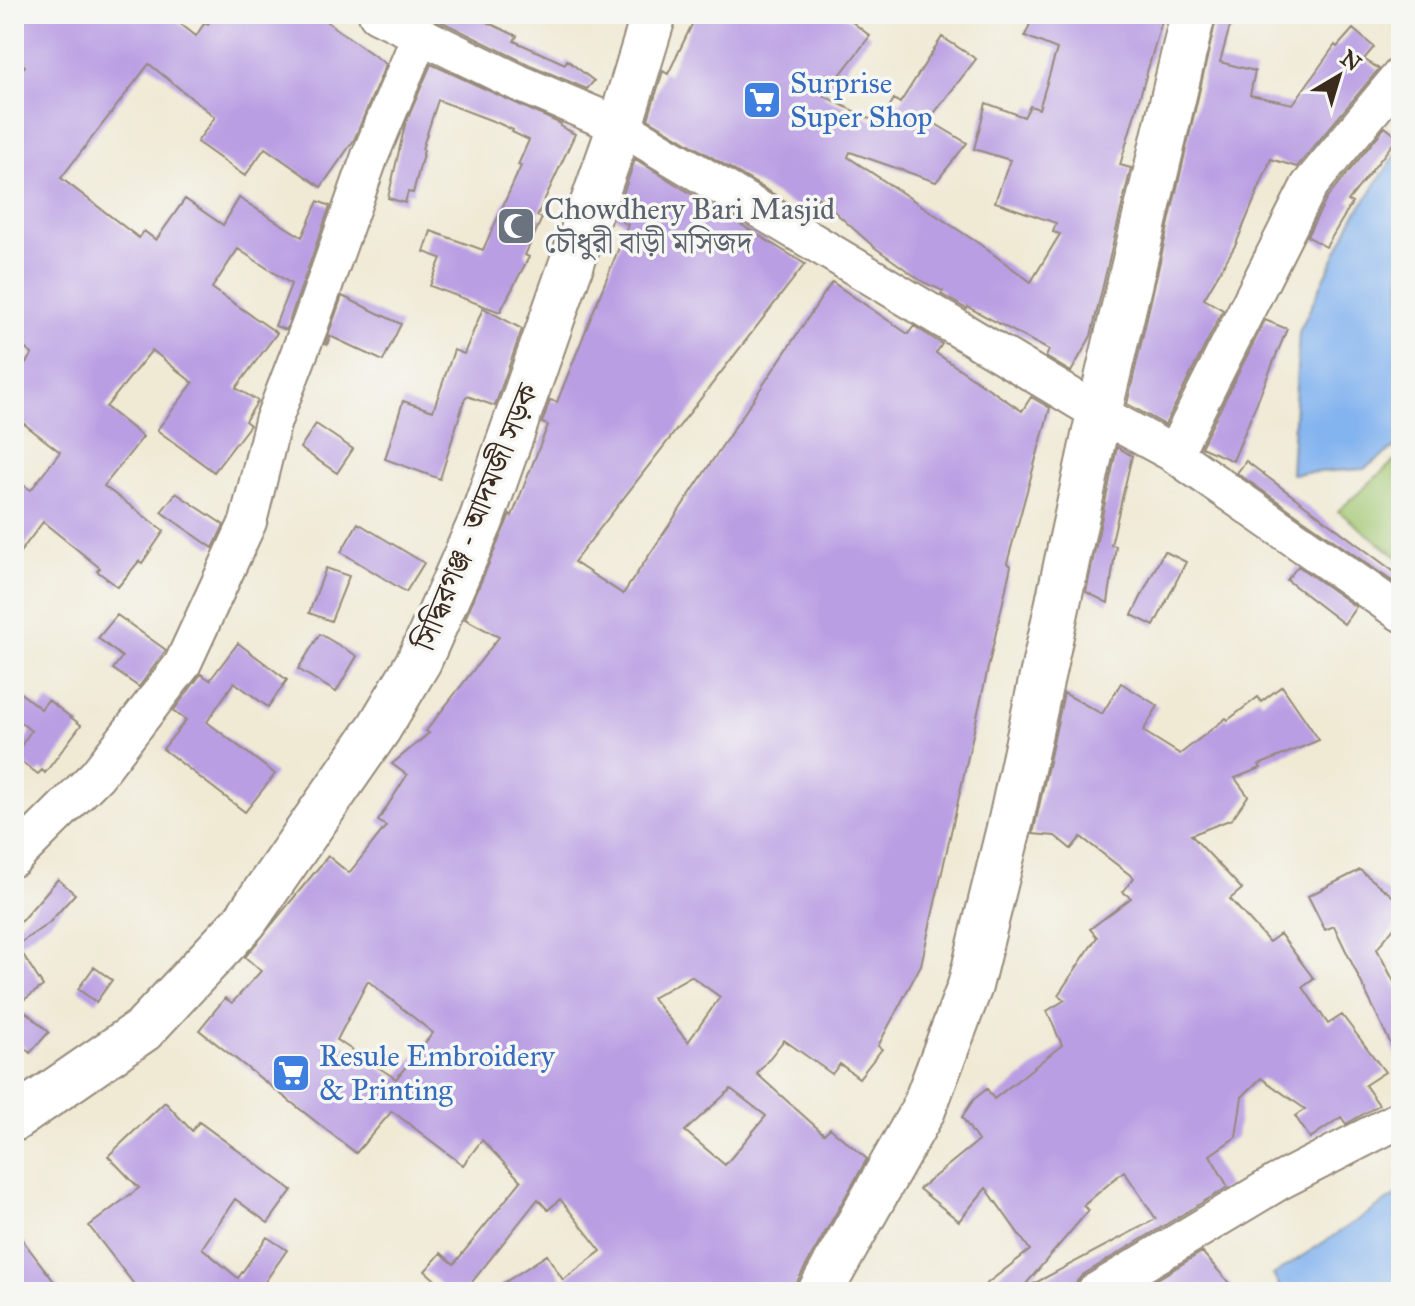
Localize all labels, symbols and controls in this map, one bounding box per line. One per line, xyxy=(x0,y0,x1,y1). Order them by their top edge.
north arrow xyxy=(1299,36,1379,116)
text: N xyxy=(1335,44,1367,77)
place label: Surprise Super Shop xyxy=(790,65,933,135)
supermarket icon: Surprise Super Shop xyxy=(741,79,783,121)
place label: Chowdhery Bari Masjid চৌধুরী বাড়ী মসিজদ xyxy=(544,191,835,261)
mosque icon: Chowdhery Bari Masjid চৌধুরী বাড়ী মসিজদ xyxy=(495,205,537,247)
street label: সিদ্ধিরগঞ্জ - আদমজী সড়ক xyxy=(406,378,546,657)
place label: Resule Embroidery & Printing xyxy=(319,1038,556,1108)
supermarket icon: Resule Embroidery & Printing xyxy=(270,1052,312,1094)

